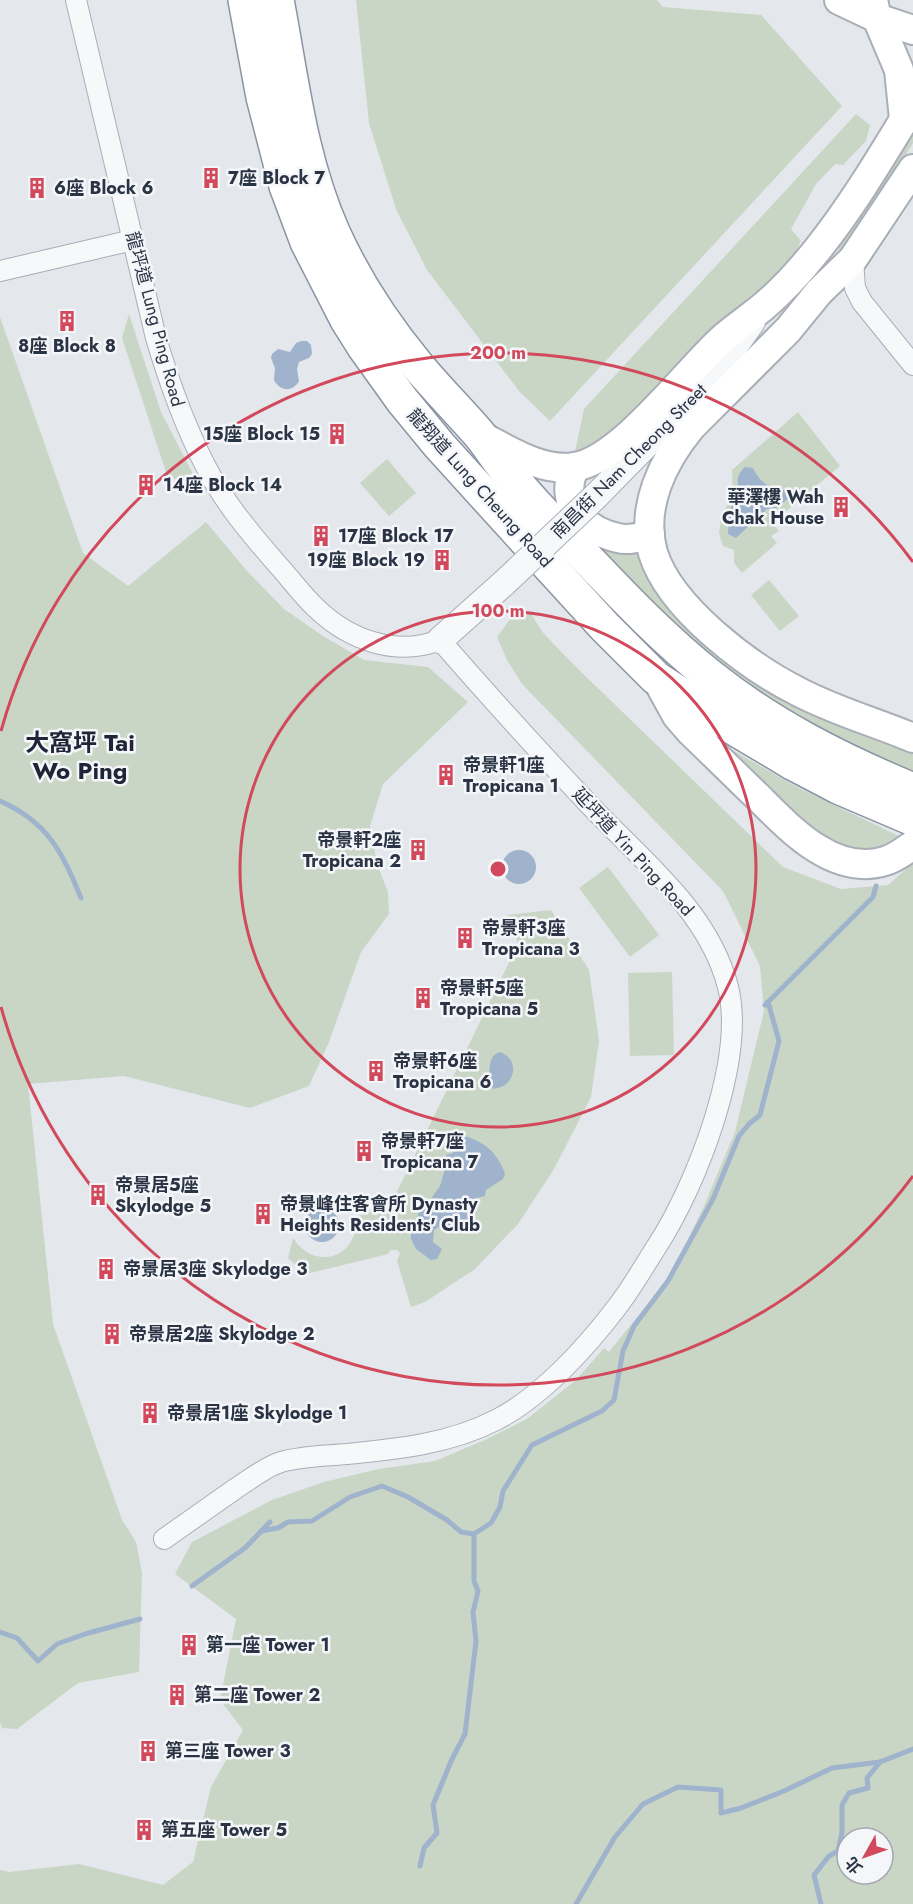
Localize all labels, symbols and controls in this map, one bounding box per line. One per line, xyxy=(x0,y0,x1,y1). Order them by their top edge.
place label: 7座 Block 7 xyxy=(228,165,325,191)
building icon: 7座 Block 7 xyxy=(199,166,223,190)
place label: 6座 Block 6 xyxy=(54,175,154,201)
building icon: 6座 Block 6 xyxy=(25,176,49,200)
street label: 龍坪道 Lung Ping Road xyxy=(119,229,191,409)
building icon: 8座 Block 8 xyxy=(55,309,79,333)
place label: 8座 Block 8 xyxy=(18,333,116,359)
text: 200 m xyxy=(470,340,526,366)
street label: 南昌街 Nam Cheong Street xyxy=(545,377,713,545)
street label: 龍翔道 Lung Cheung Road xyxy=(401,403,559,573)
place label: 15座 Block 15 xyxy=(203,421,320,447)
building icon: 15座 Block 15 xyxy=(325,422,349,446)
place label: 14座 Block 14 xyxy=(163,472,282,498)
building icon: 14座 Block 14 xyxy=(134,473,158,497)
place label: 華澤樓 Wah Chak House xyxy=(722,484,824,531)
building icon: 華澤樓 Wah Chak House xyxy=(829,495,853,519)
place label: 17座 Block 17 xyxy=(338,523,454,549)
building icon: 17座 Block 17 xyxy=(309,524,333,548)
place label: 19座 Block 19 xyxy=(307,547,425,573)
building icon: 19座 Block 19 xyxy=(430,548,454,572)
text: 100 m xyxy=(471,598,525,624)
district label: 大窩坪 Tai Wo Ping xyxy=(25,725,135,788)
place label: 帝景軒1座 Tropicana 1 xyxy=(463,752,559,799)
building icon: 帝景軒1座 Tropicana 1 xyxy=(434,763,458,787)
street label: 延坪道 Yin Ping Road xyxy=(566,782,700,922)
place label: 帝景軒2座 Tropicana 2 xyxy=(303,827,401,874)
building icon: 帝景軒2座 Tropicana 2 xyxy=(406,838,430,862)
centre of rings xyxy=(488,859,508,879)
place label: 帝景軒3座 Tropicana 3 xyxy=(482,915,580,962)
building icon: 帝景軒3座 Tropicana 3 xyxy=(453,926,477,950)
place label: 帝景軒5座 Tropicana 5 xyxy=(440,975,538,1022)
building icon: 帝景軒5座 Tropicana 5 xyxy=(411,986,435,1010)
place label: 帝景軒6座 Tropicana 6 xyxy=(393,1048,492,1095)
building icon: 帝景軒6座 Tropicana 6 xyxy=(364,1059,388,1083)
place label: 帝景軒7座 Tropicana 7 xyxy=(381,1128,479,1175)
building icon: 帝景軒7座 Tropicana 7 xyxy=(352,1139,376,1163)
place label: 帝景居5座 Skylodge 5 xyxy=(115,1172,211,1219)
building icon: 帝景居5座 Skylodge 5 xyxy=(86,1183,110,1207)
place label: 帝景峰住客會所 Dynasty Heights Residents' Club xyxy=(280,1191,480,1238)
building icon: 帝景峰住客會所 Dynasty Heights Residents' Club xyxy=(251,1202,275,1226)
place label: 帝景居3座 Skylodge 3 xyxy=(123,1256,307,1282)
building icon: 帝景居3座 Skylodge 3 xyxy=(94,1257,118,1281)
place label: 帝景居2座 Skylodge 2 xyxy=(129,1321,315,1347)
building icon: 帝景居2座 Skylodge 2 xyxy=(100,1322,124,1346)
place label: 帝景居1座 Skylodge 1 xyxy=(167,1400,347,1426)
building icon: 帝景居1座 Skylodge 1 xyxy=(138,1401,162,1425)
place label: 第一座 Tower 1 xyxy=(206,1632,330,1658)
building icon: 第一座 Tower 1 xyxy=(177,1633,201,1657)
place label: 第二座 Tower 2 xyxy=(194,1682,321,1708)
building icon: 第二座 Tower 2 xyxy=(165,1683,189,1707)
place label: 第三座 Tower 3 xyxy=(165,1738,291,1764)
building icon: 第三座 Tower 3 xyxy=(136,1739,160,1763)
place label: 第五座 Tower 5 xyxy=(161,1817,287,1843)
building icon: 第五座 Tower 5 xyxy=(132,1818,156,1842)
north arrow xyxy=(835,1826,895,1886)
text: 北 xyxy=(840,1852,868,1879)

